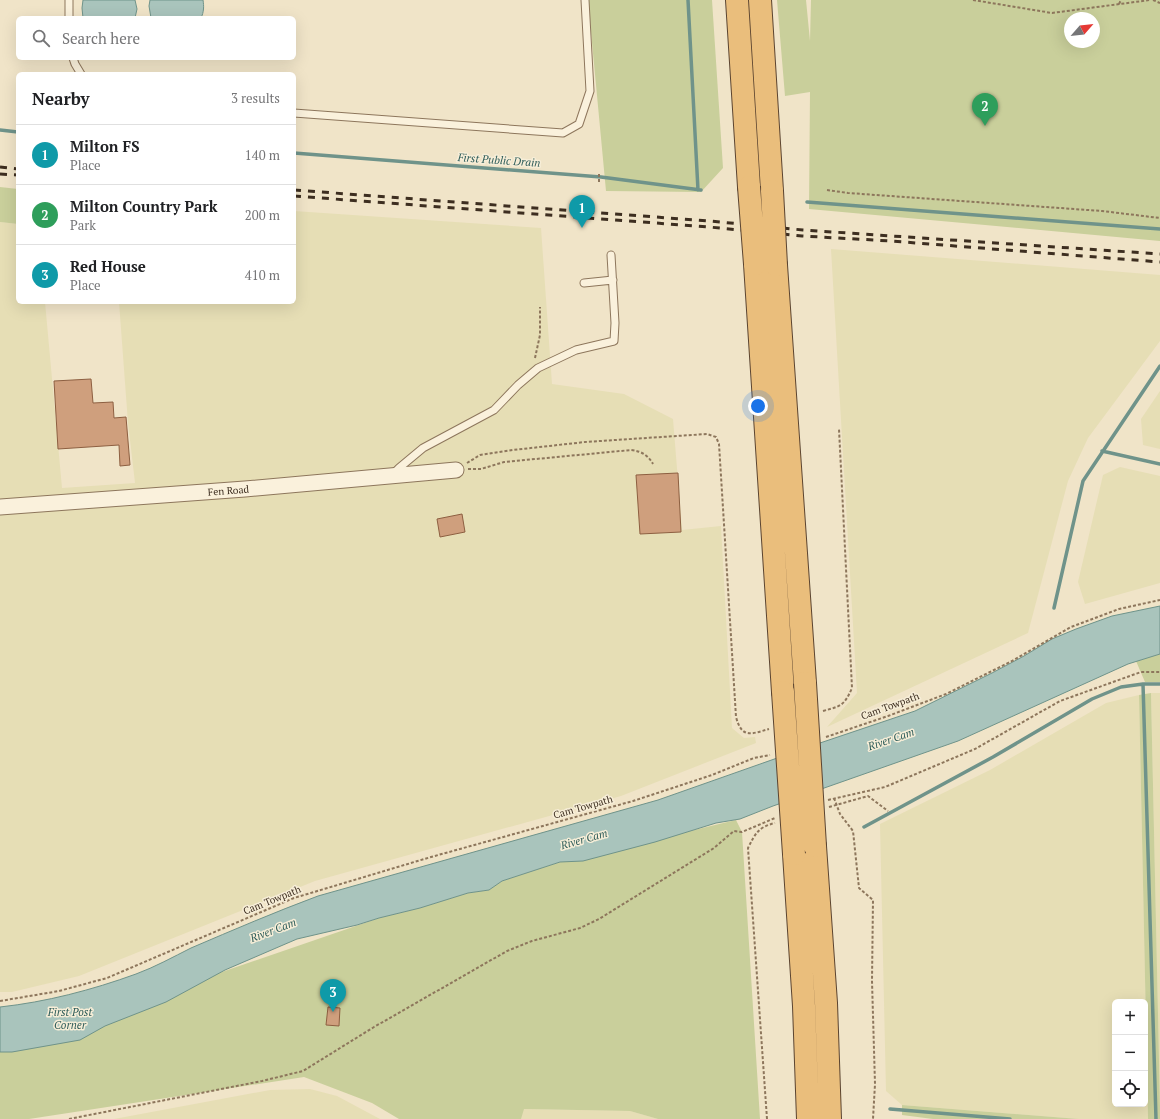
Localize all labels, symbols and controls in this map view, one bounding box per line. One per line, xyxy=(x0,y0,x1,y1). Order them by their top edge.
north arrow xyxy=(1064,12,1100,48)
search box xyxy=(16,16,296,60)
icon: search xyxy=(30,27,52,49)
text: Search here xyxy=(62,28,140,48)
text: Nearby xyxy=(32,87,90,110)
text: 3 results xyxy=(231,89,280,107)
pin: 2 xyxy=(972,93,998,126)
text: Milton FS xyxy=(70,136,140,156)
text: 1 xyxy=(41,146,49,164)
text: 140 m xyxy=(245,146,280,164)
water label: First Public Drain xyxy=(456,150,541,170)
text: Place xyxy=(70,156,101,174)
pin: 1 xyxy=(569,195,595,228)
text: Milton Country Park xyxy=(70,196,218,216)
text: 2 xyxy=(41,206,49,224)
text: 200 m xyxy=(245,206,280,224)
text: Park xyxy=(70,216,96,234)
text: Red House xyxy=(70,256,146,276)
text: 3 xyxy=(41,266,49,284)
text: 410 m xyxy=(245,266,280,284)
text: Place xyxy=(70,276,101,294)
your location xyxy=(748,396,768,416)
street label: Fen Road xyxy=(207,482,250,498)
street label: Cam Towpath xyxy=(859,689,921,723)
water label: River Cam xyxy=(865,724,916,754)
street label: Cam Towpath xyxy=(552,792,614,822)
water label: River Cam xyxy=(558,826,609,853)
street label: Cam Towpath xyxy=(241,882,303,917)
water label: River Cam xyxy=(247,915,298,946)
pin: 3 xyxy=(320,979,346,1012)
map controls xyxy=(1112,999,1148,1107)
button: + xyxy=(1112,999,1148,1035)
water label: First Post Corner xyxy=(47,1005,92,1032)
button: − xyxy=(1112,1035,1148,1071)
button: locate xyxy=(1112,1071,1148,1107)

